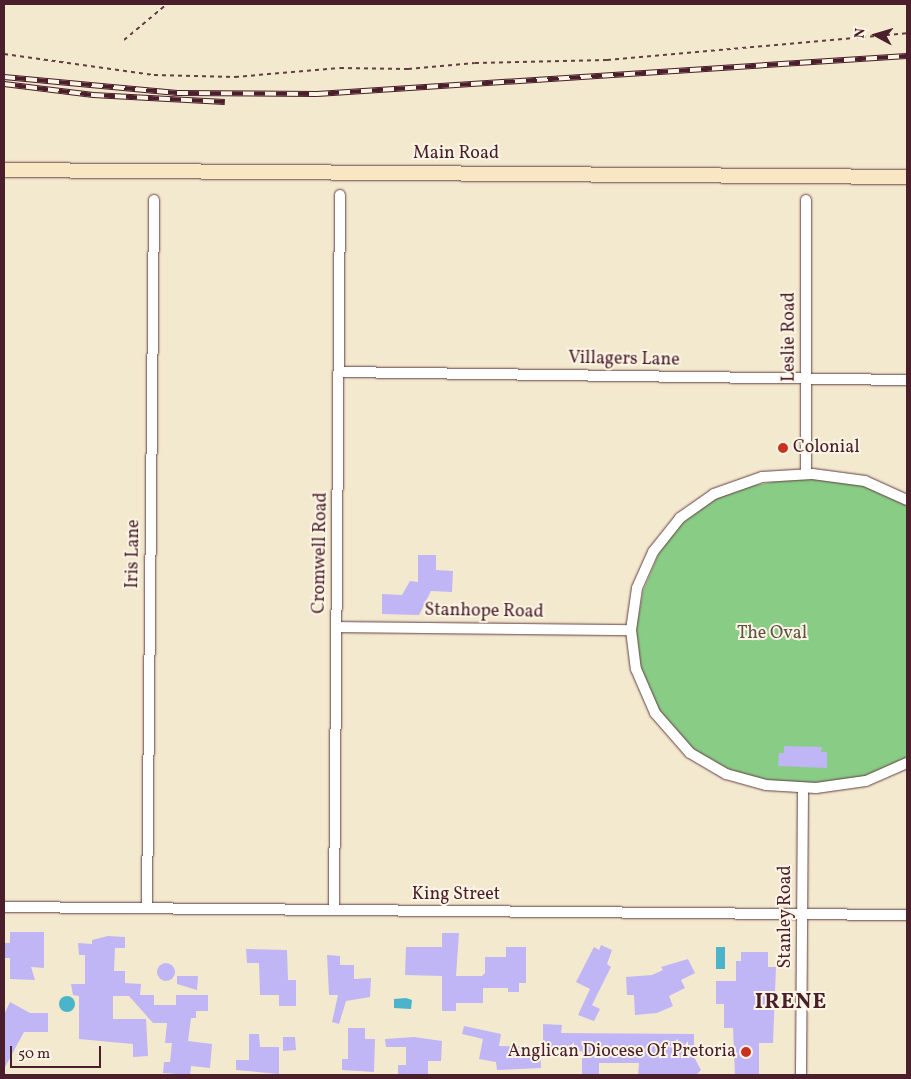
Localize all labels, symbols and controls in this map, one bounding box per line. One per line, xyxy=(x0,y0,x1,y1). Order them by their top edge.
north arrow xyxy=(851,10,901,60)
text: N xyxy=(851,27,871,39)
street label: Main Road xyxy=(413,143,499,165)
street label: Leslie Road xyxy=(779,292,801,382)
street label: Villagers Lane xyxy=(568,348,680,372)
place label: Colonial xyxy=(793,437,860,459)
marker: Colonial xyxy=(777,442,789,454)
street label: Cromwell Road xyxy=(309,492,333,614)
street label: Iris Lane xyxy=(123,519,145,589)
street label: Stanhope Road xyxy=(424,600,544,624)
park label: The Oval xyxy=(737,623,807,645)
street label: Stanley Road xyxy=(775,865,797,969)
street label: King Street xyxy=(412,884,500,906)
district label: IRENE xyxy=(754,990,828,1016)
scale bar xyxy=(12,1036,104,1068)
place label: Anglican Diocese Of Pretoria xyxy=(510,1041,736,1063)
text: 50 m xyxy=(18,1044,50,1065)
marker: Anglican Diocese Of Pretoria xyxy=(740,1046,752,1058)

